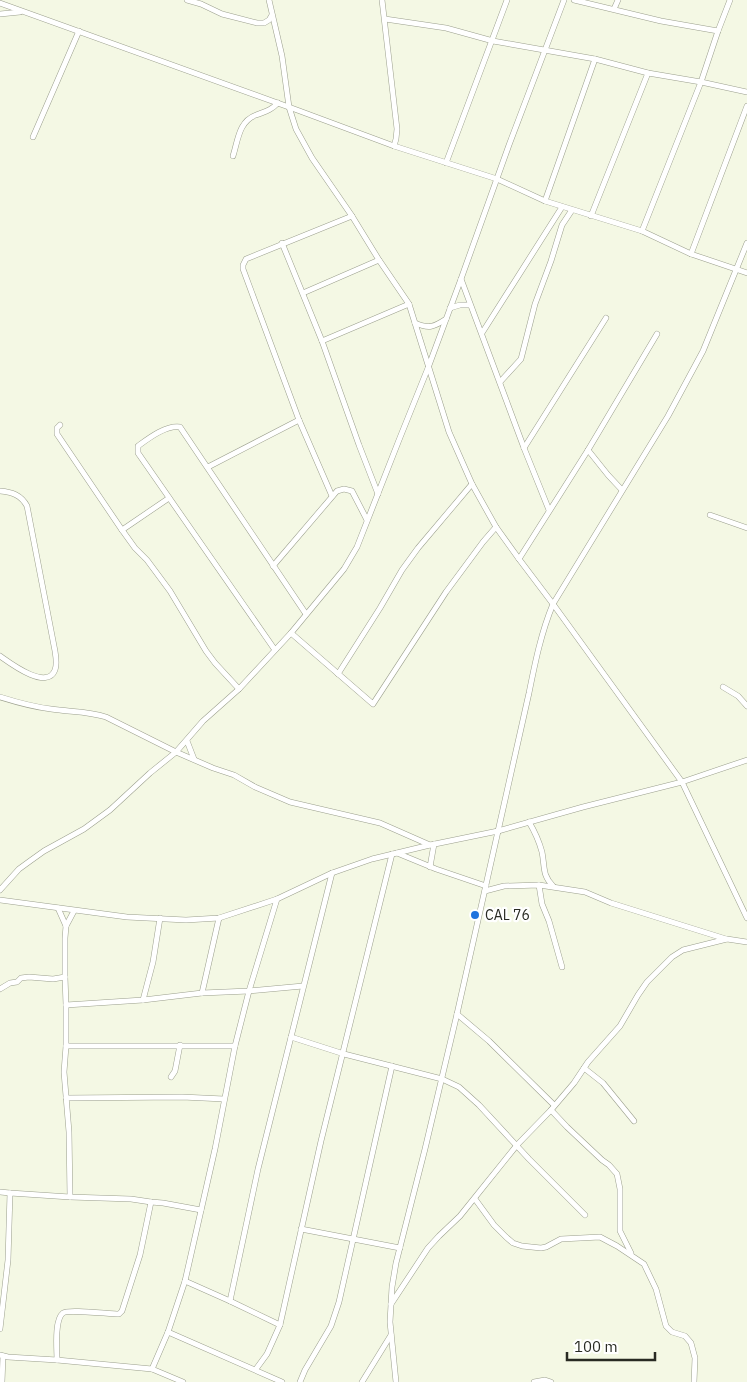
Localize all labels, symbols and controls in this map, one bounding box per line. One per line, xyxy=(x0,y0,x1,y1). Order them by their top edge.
place label: CAL 76 xyxy=(485,906,530,924)
marker: CAL 76 xyxy=(469,909,481,921)
scale bar xyxy=(567,1330,654,1362)
text: 100 m xyxy=(574,1337,618,1356)

